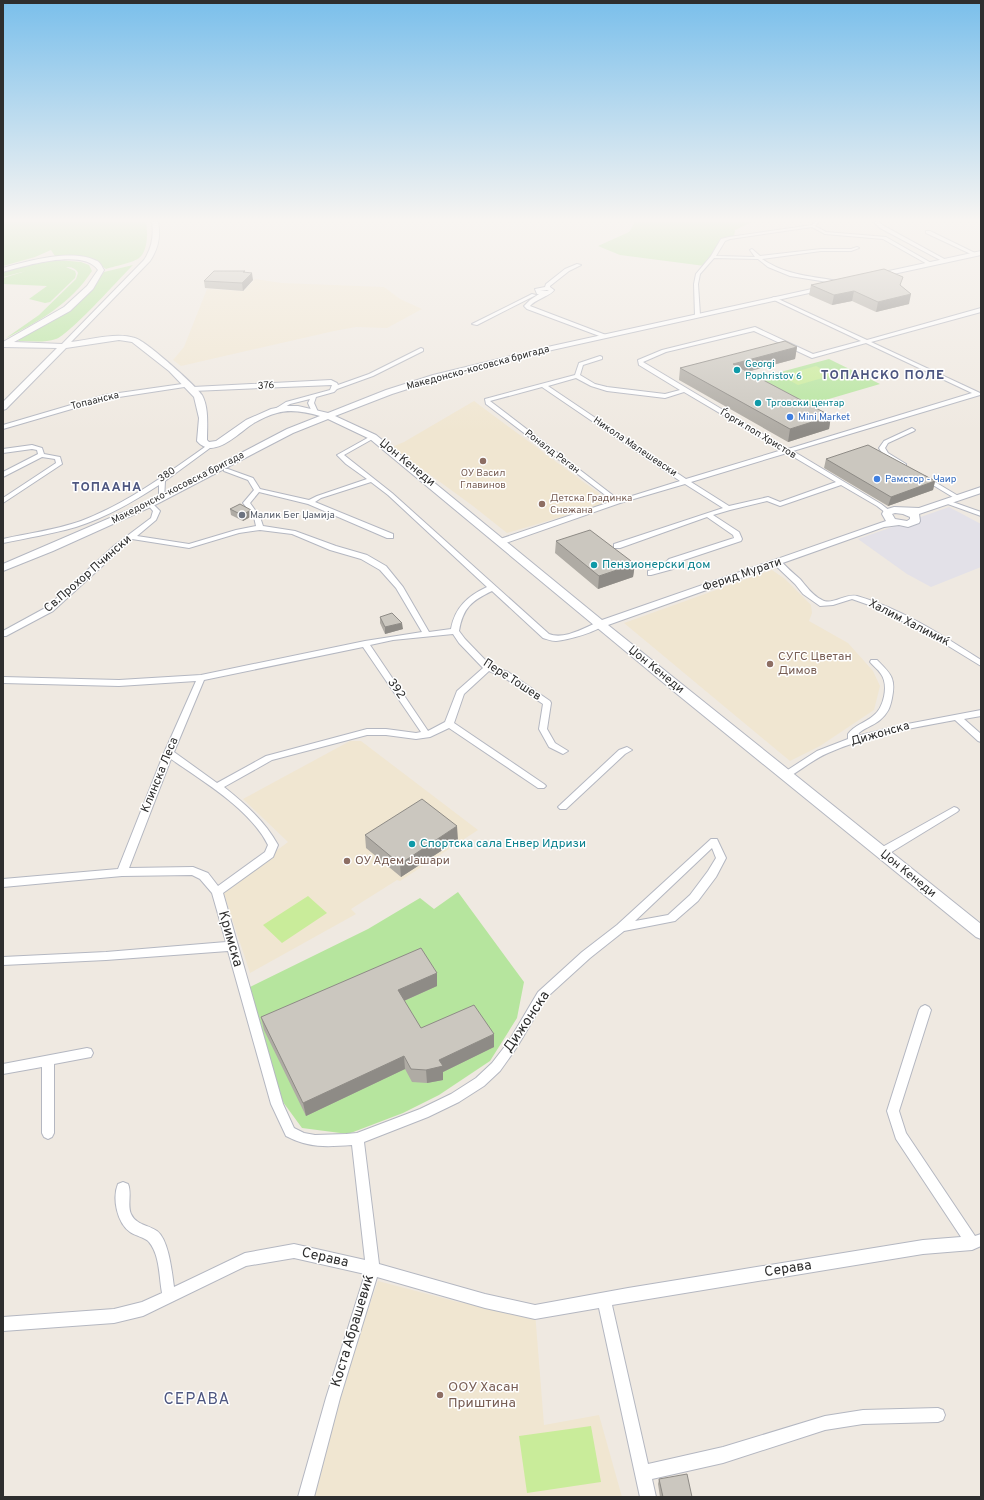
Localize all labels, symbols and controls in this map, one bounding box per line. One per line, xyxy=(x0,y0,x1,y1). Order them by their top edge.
street label: Македонско-косовска бригада xyxy=(405,343,551,393)
place label: Georgi Pophristov 6 xyxy=(745,358,802,383)
marker: Georgi Pophristov 6 xyxy=(732,365,742,375)
district label: ТОПАНСКО ПОЛЕ xyxy=(821,368,945,384)
street label: 376 xyxy=(257,379,275,393)
street label: Топаанска xyxy=(70,389,120,413)
place label: Трговски центар xyxy=(766,397,845,410)
marker: Трговски центар xyxy=(753,398,763,408)
street label: Ѓорги поп Христов xyxy=(717,406,799,462)
place label: Mini Market xyxy=(798,411,850,424)
marker: Mini Market xyxy=(785,412,795,422)
street label: Никола Малешевски xyxy=(591,414,680,480)
street label: Роналд Реган xyxy=(522,427,582,477)
street label: Џон Кенеди xyxy=(376,435,438,491)
street label: Македонско-косовска бригада xyxy=(109,449,247,527)
marker: ОУ Васил Главинов xyxy=(478,456,488,466)
street label: 380 xyxy=(156,464,178,486)
place label: ОУ Васил Главинов xyxy=(460,467,506,492)
place label: Рамстор - Чаир xyxy=(885,473,957,486)
marker: Рамстор - Чаир xyxy=(872,474,882,484)
district label: ТОПААНА xyxy=(72,480,142,496)
place label: Детска Градинка Снежана xyxy=(550,492,632,517)
marker: Детска Градинка Снежана xyxy=(537,499,547,509)
place label: Малик Бег Џамија xyxy=(250,509,335,522)
marker: Малик Бег Џамија xyxy=(237,510,247,520)
street label: Св.Прохор Пчински xyxy=(41,532,135,616)
street label: Ферид Мурати xyxy=(700,554,784,596)
place label: Пензионерски дом xyxy=(602,557,710,573)
marker: Пензионерски дом xyxy=(589,560,599,570)
street label: Халим Халимиќ xyxy=(866,596,953,650)
street label: Џон Кенеди xyxy=(625,642,687,698)
place label: СУГС Цветан Димов xyxy=(778,649,852,679)
street label: Пере Тошев xyxy=(480,655,544,705)
marker: СУГС Цветан Димов xyxy=(765,659,775,669)
street label: 392 xyxy=(383,676,409,702)
street label: Дижонска xyxy=(849,718,911,750)
street label: Клинска Леса xyxy=(138,735,182,815)
place label: Спортска сала Енвер Идризи xyxy=(420,836,586,852)
marker: Спортска сала Енвер Идризи xyxy=(407,839,417,849)
street label: Џон Кенеди xyxy=(877,846,939,902)
place label: ОУ Адем Јашари xyxy=(355,853,450,869)
marker: ОУ Адем Јашари xyxy=(342,856,352,866)
street label: Кримска xyxy=(214,909,246,969)
street label: Дижонска xyxy=(500,988,554,1056)
street label: Серава xyxy=(300,1244,350,1272)
street label: Серава xyxy=(763,1257,813,1281)
street label: Коста Абрашевиќ xyxy=(328,1273,378,1389)
place label: ООУ Хасан Приштина xyxy=(448,1379,519,1412)
district label: СЕРАВА xyxy=(164,1390,230,1410)
marker: ООУ Хасан Приштина xyxy=(435,1390,445,1400)

